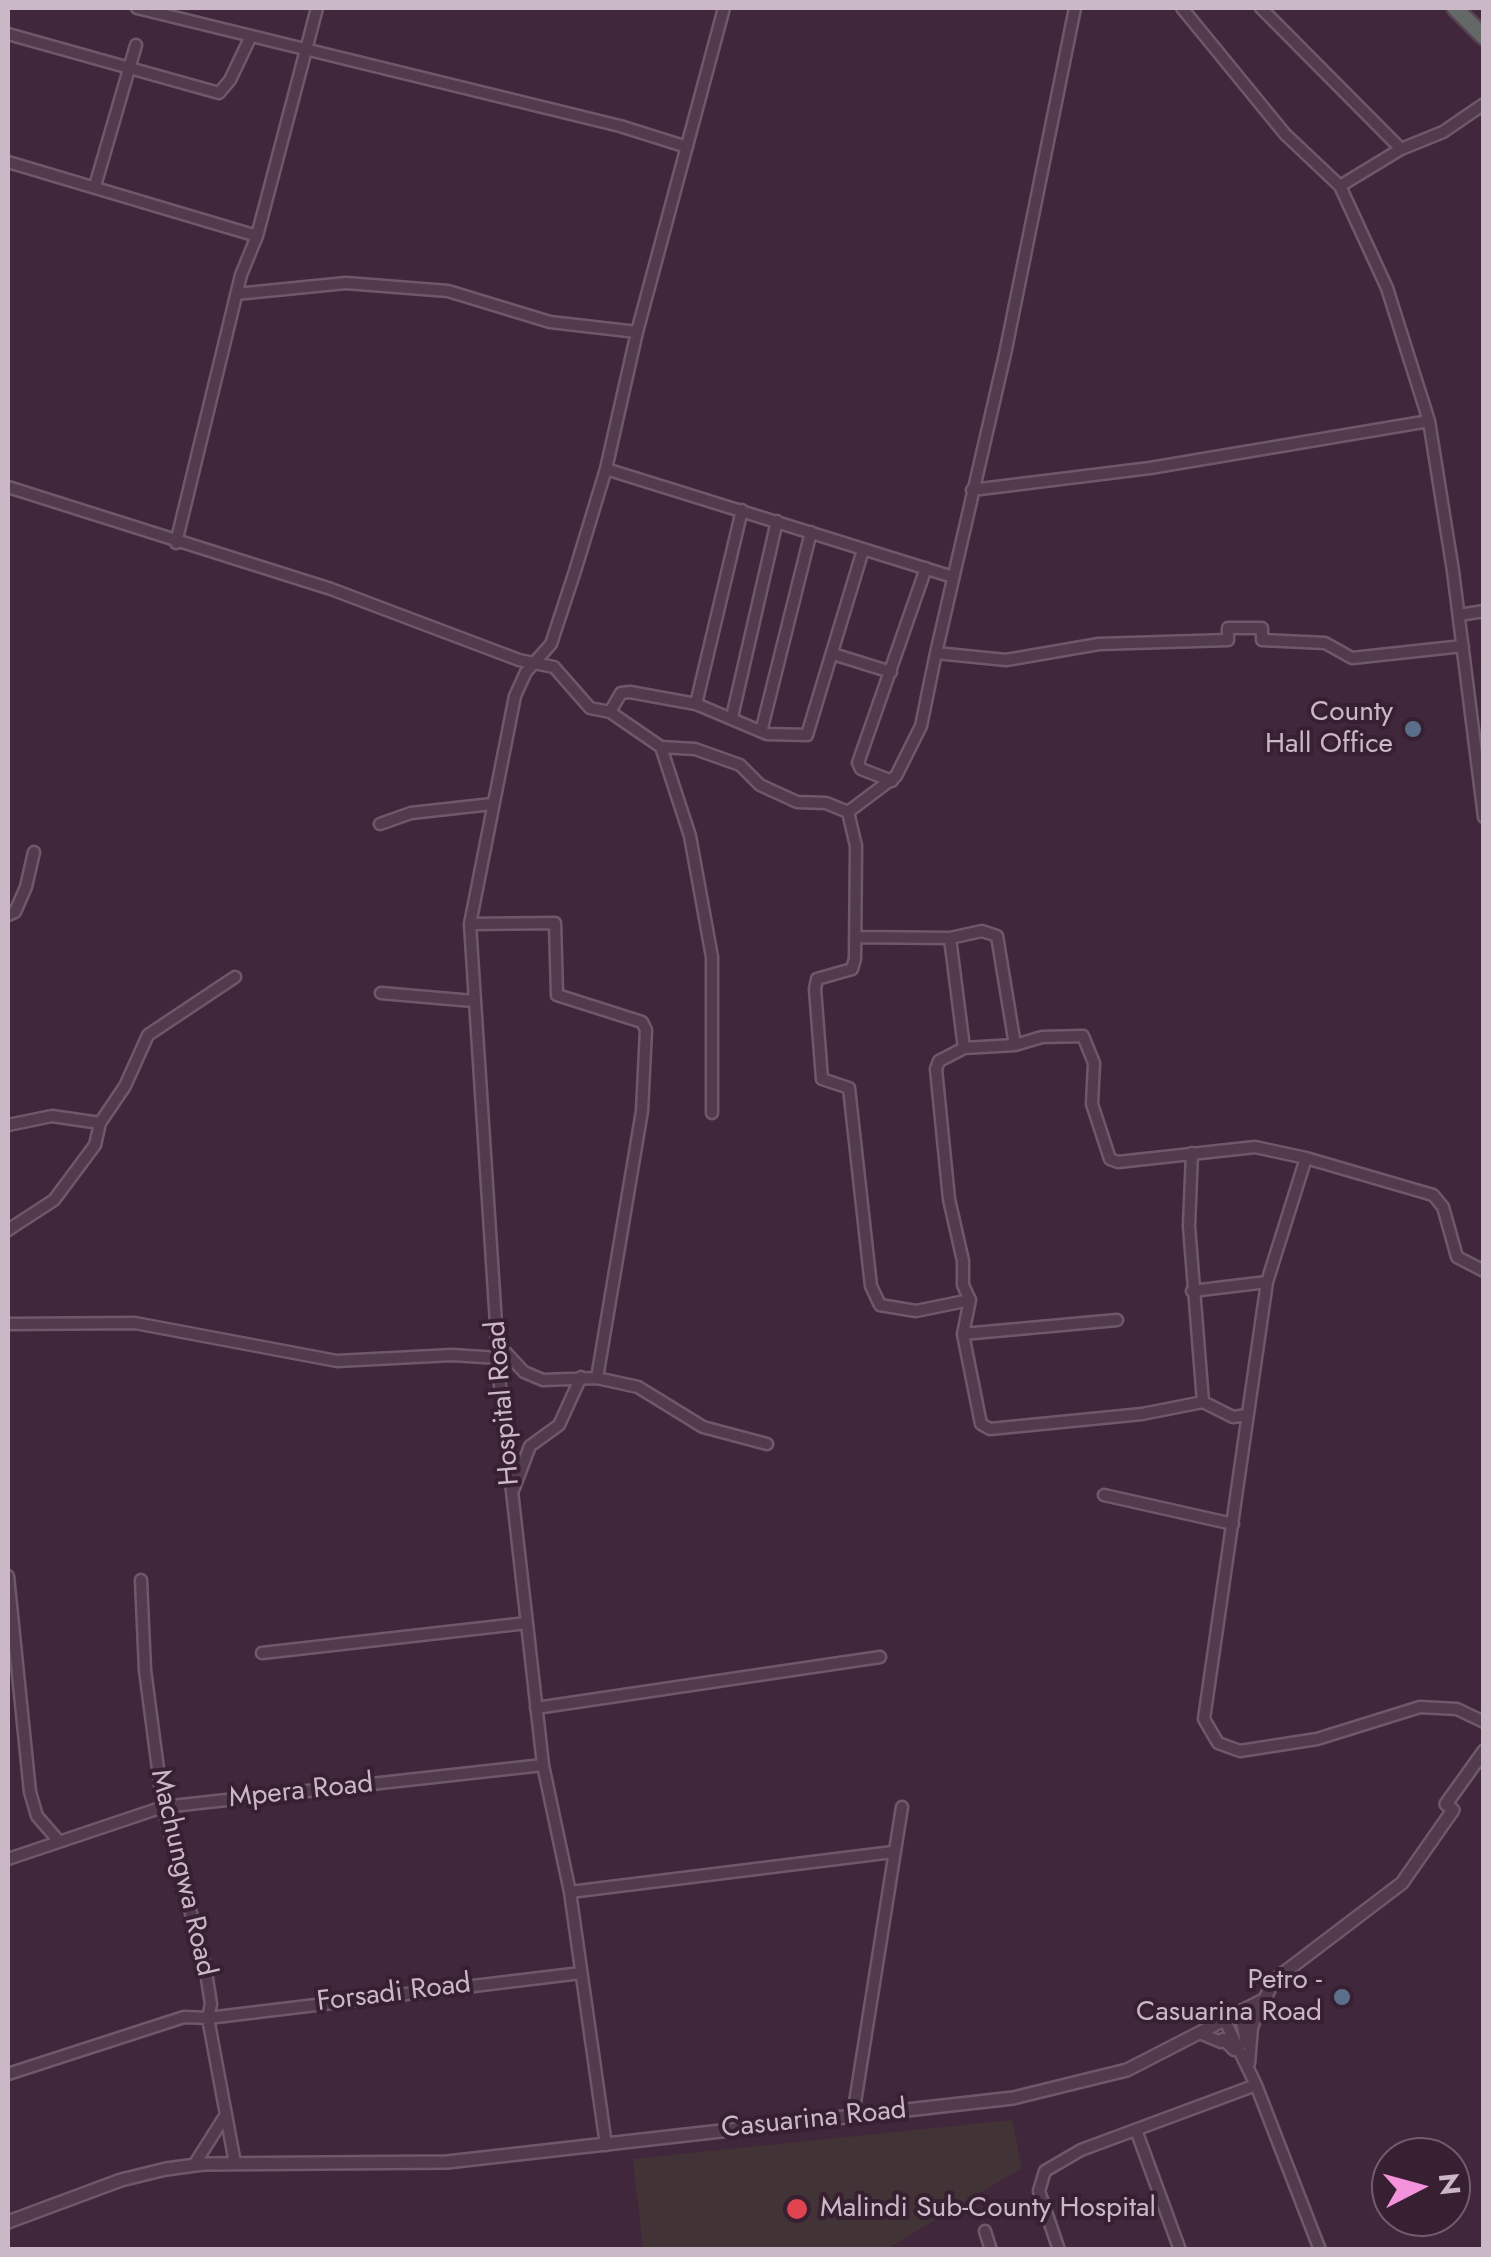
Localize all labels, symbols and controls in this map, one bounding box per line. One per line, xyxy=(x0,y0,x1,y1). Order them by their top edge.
place label: County Hall Office xyxy=(1265,696,1393,762)
marker: County Hall Office xyxy=(1402,718,1424,740)
street label: Hospital Road xyxy=(480,1319,528,1487)
street label: Machungwa Road xyxy=(142,1766,222,1980)
street label: Mpera Road xyxy=(227,1768,375,1816)
place label: Petro - Casuarina Road xyxy=(1136,1964,1322,2030)
street label: Forsadi Road xyxy=(315,1968,473,2020)
marker: Petro - Casuarina Road xyxy=(1331,1986,1353,2008)
street label: Casuarina Road xyxy=(720,2094,908,2146)
north arrow xyxy=(1371,2137,1471,2237)
text: N xyxy=(1428,2171,1471,2197)
place label: Malindi Sub-County Hospital xyxy=(820,2192,1156,2226)
marker: Malindi Sub-County Hospital xyxy=(784,2196,810,2222)

